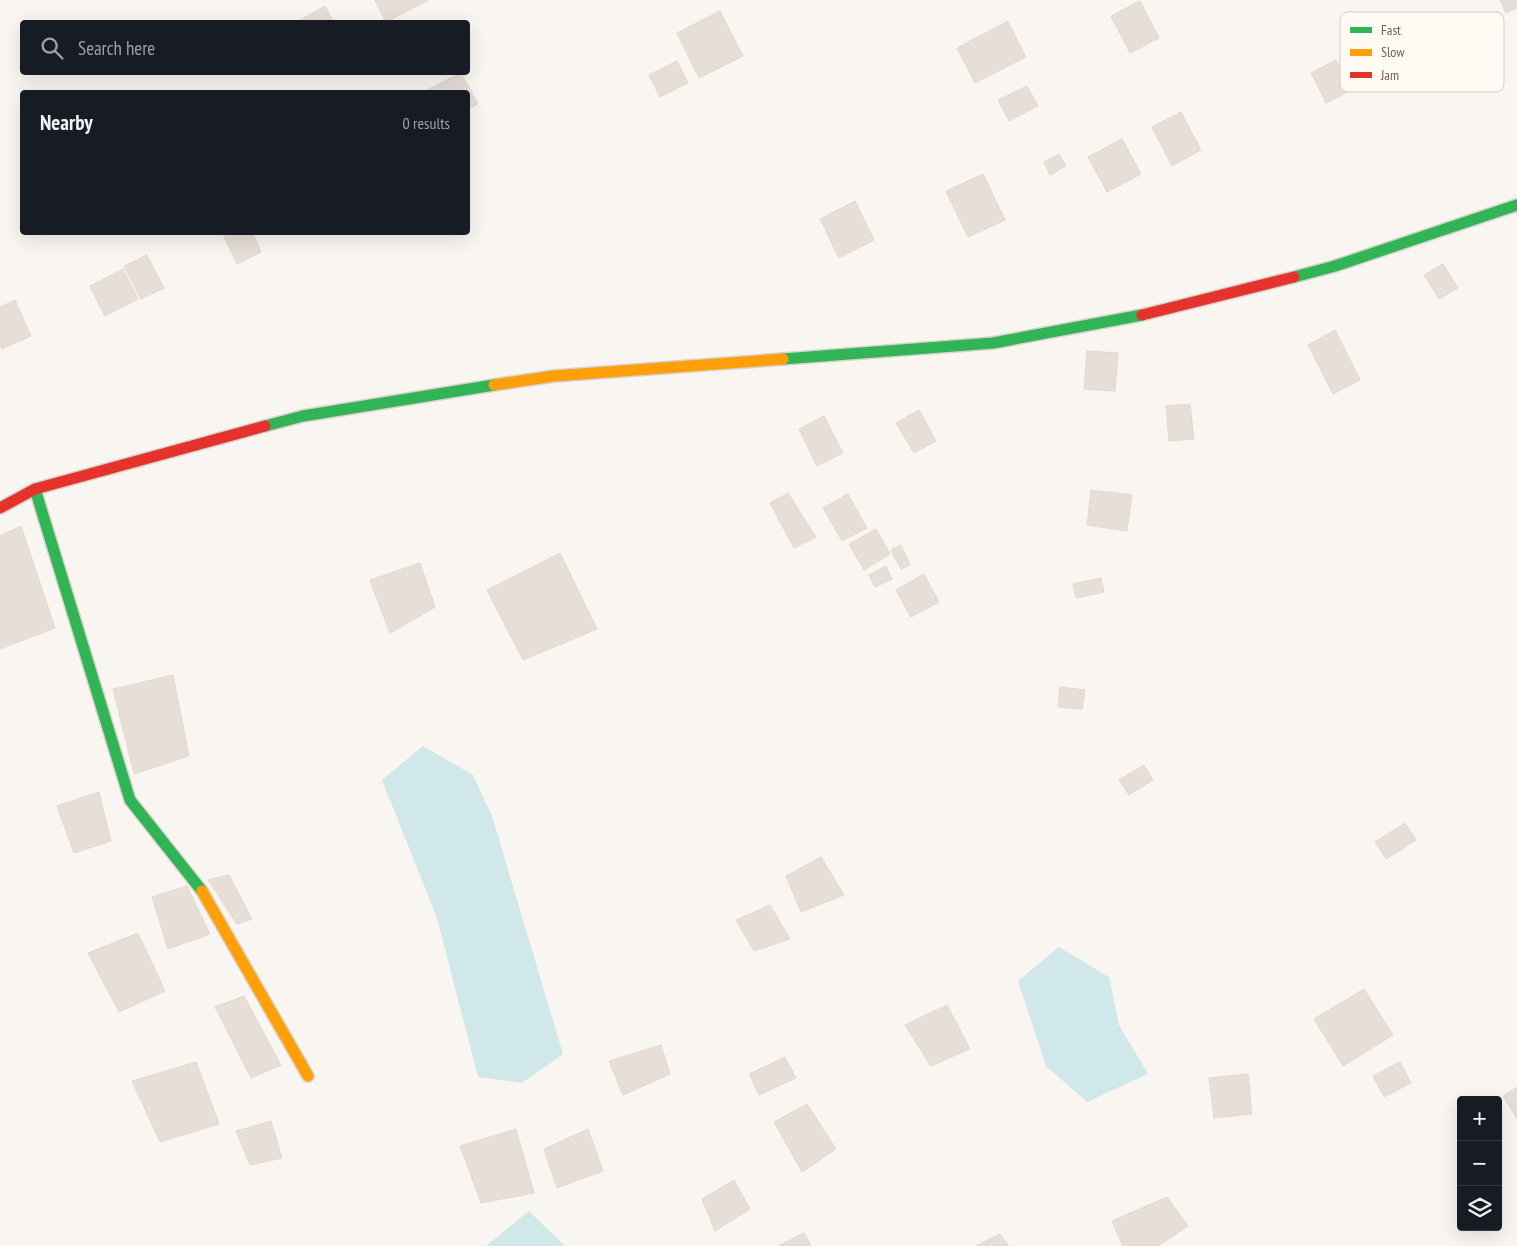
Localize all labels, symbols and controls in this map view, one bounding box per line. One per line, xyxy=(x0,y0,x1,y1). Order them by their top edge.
legend xyxy=(1340,12,1504,92)
search box xyxy=(20,20,470,75)
text: Fast xyxy=(1381,21,1401,39)
icon: search xyxy=(38,34,66,62)
text: Search here xyxy=(78,36,155,60)
text: Slow xyxy=(1381,43,1405,61)
text: Jam xyxy=(1380,66,1399,84)
text: Nearby xyxy=(40,109,93,136)
text: 0 results xyxy=(403,113,450,133)
map controls xyxy=(1457,1096,1502,1231)
button: + xyxy=(1457,1096,1502,1141)
button: − xyxy=(1457,1141,1502,1186)
button: layers xyxy=(1457,1186,1502,1231)

